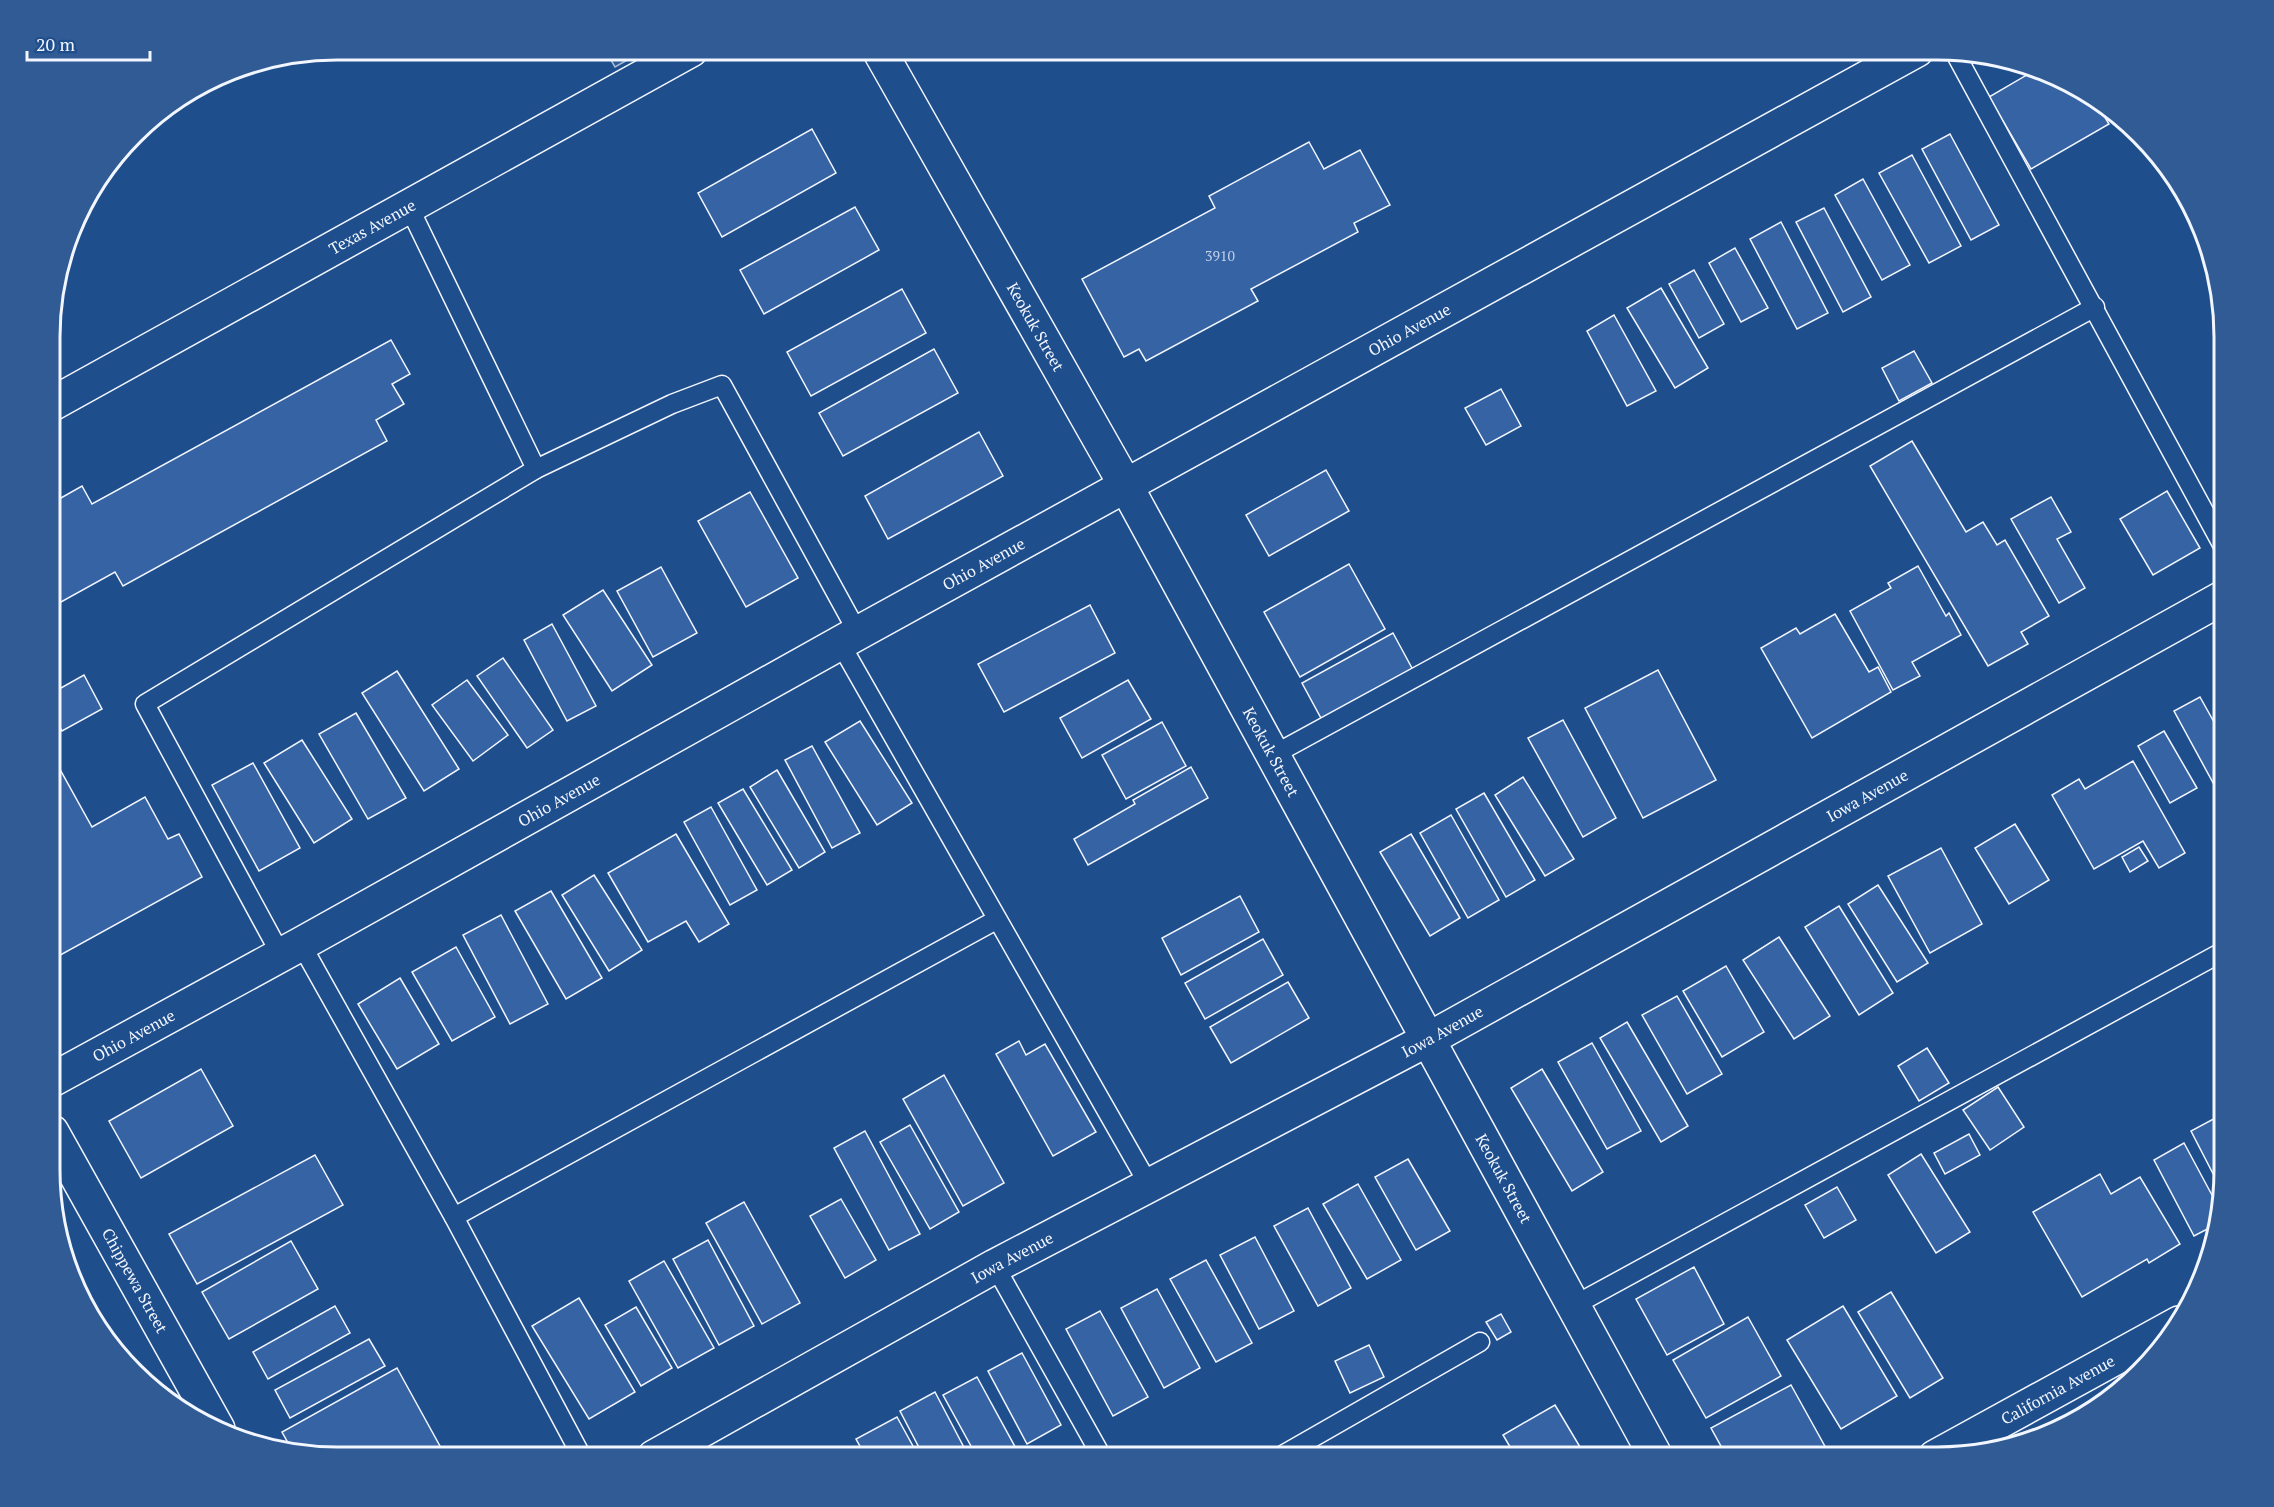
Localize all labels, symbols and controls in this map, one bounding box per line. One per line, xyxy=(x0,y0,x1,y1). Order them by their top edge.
scale bar xyxy=(27,24,150,62)
text: 20 m xyxy=(36,32,76,56)
street label: Texas Avenue xyxy=(325,194,419,260)
house number: 3910 xyxy=(1205,246,1235,265)
street label: Keokuk Street xyxy=(1002,278,1070,375)
street label: Ohio Avenue xyxy=(1364,298,1454,361)
street label: Ohio Avenue xyxy=(938,532,1029,595)
street label: Keokuk Street xyxy=(1238,703,1304,801)
street label: Iowa Avenue xyxy=(1822,764,1912,827)
street label: Ohio Avenue xyxy=(514,768,604,832)
street label: Iowa Avenue xyxy=(1398,1000,1487,1062)
street label: Ohio Avenue xyxy=(88,1004,179,1067)
street label: Keokuk Street xyxy=(1471,1130,1537,1227)
street label: Chippewa Street xyxy=(97,1224,173,1337)
street label: Iowa Avenue xyxy=(967,1226,1057,1288)
street label: California Avenue xyxy=(1997,1349,2119,1430)

